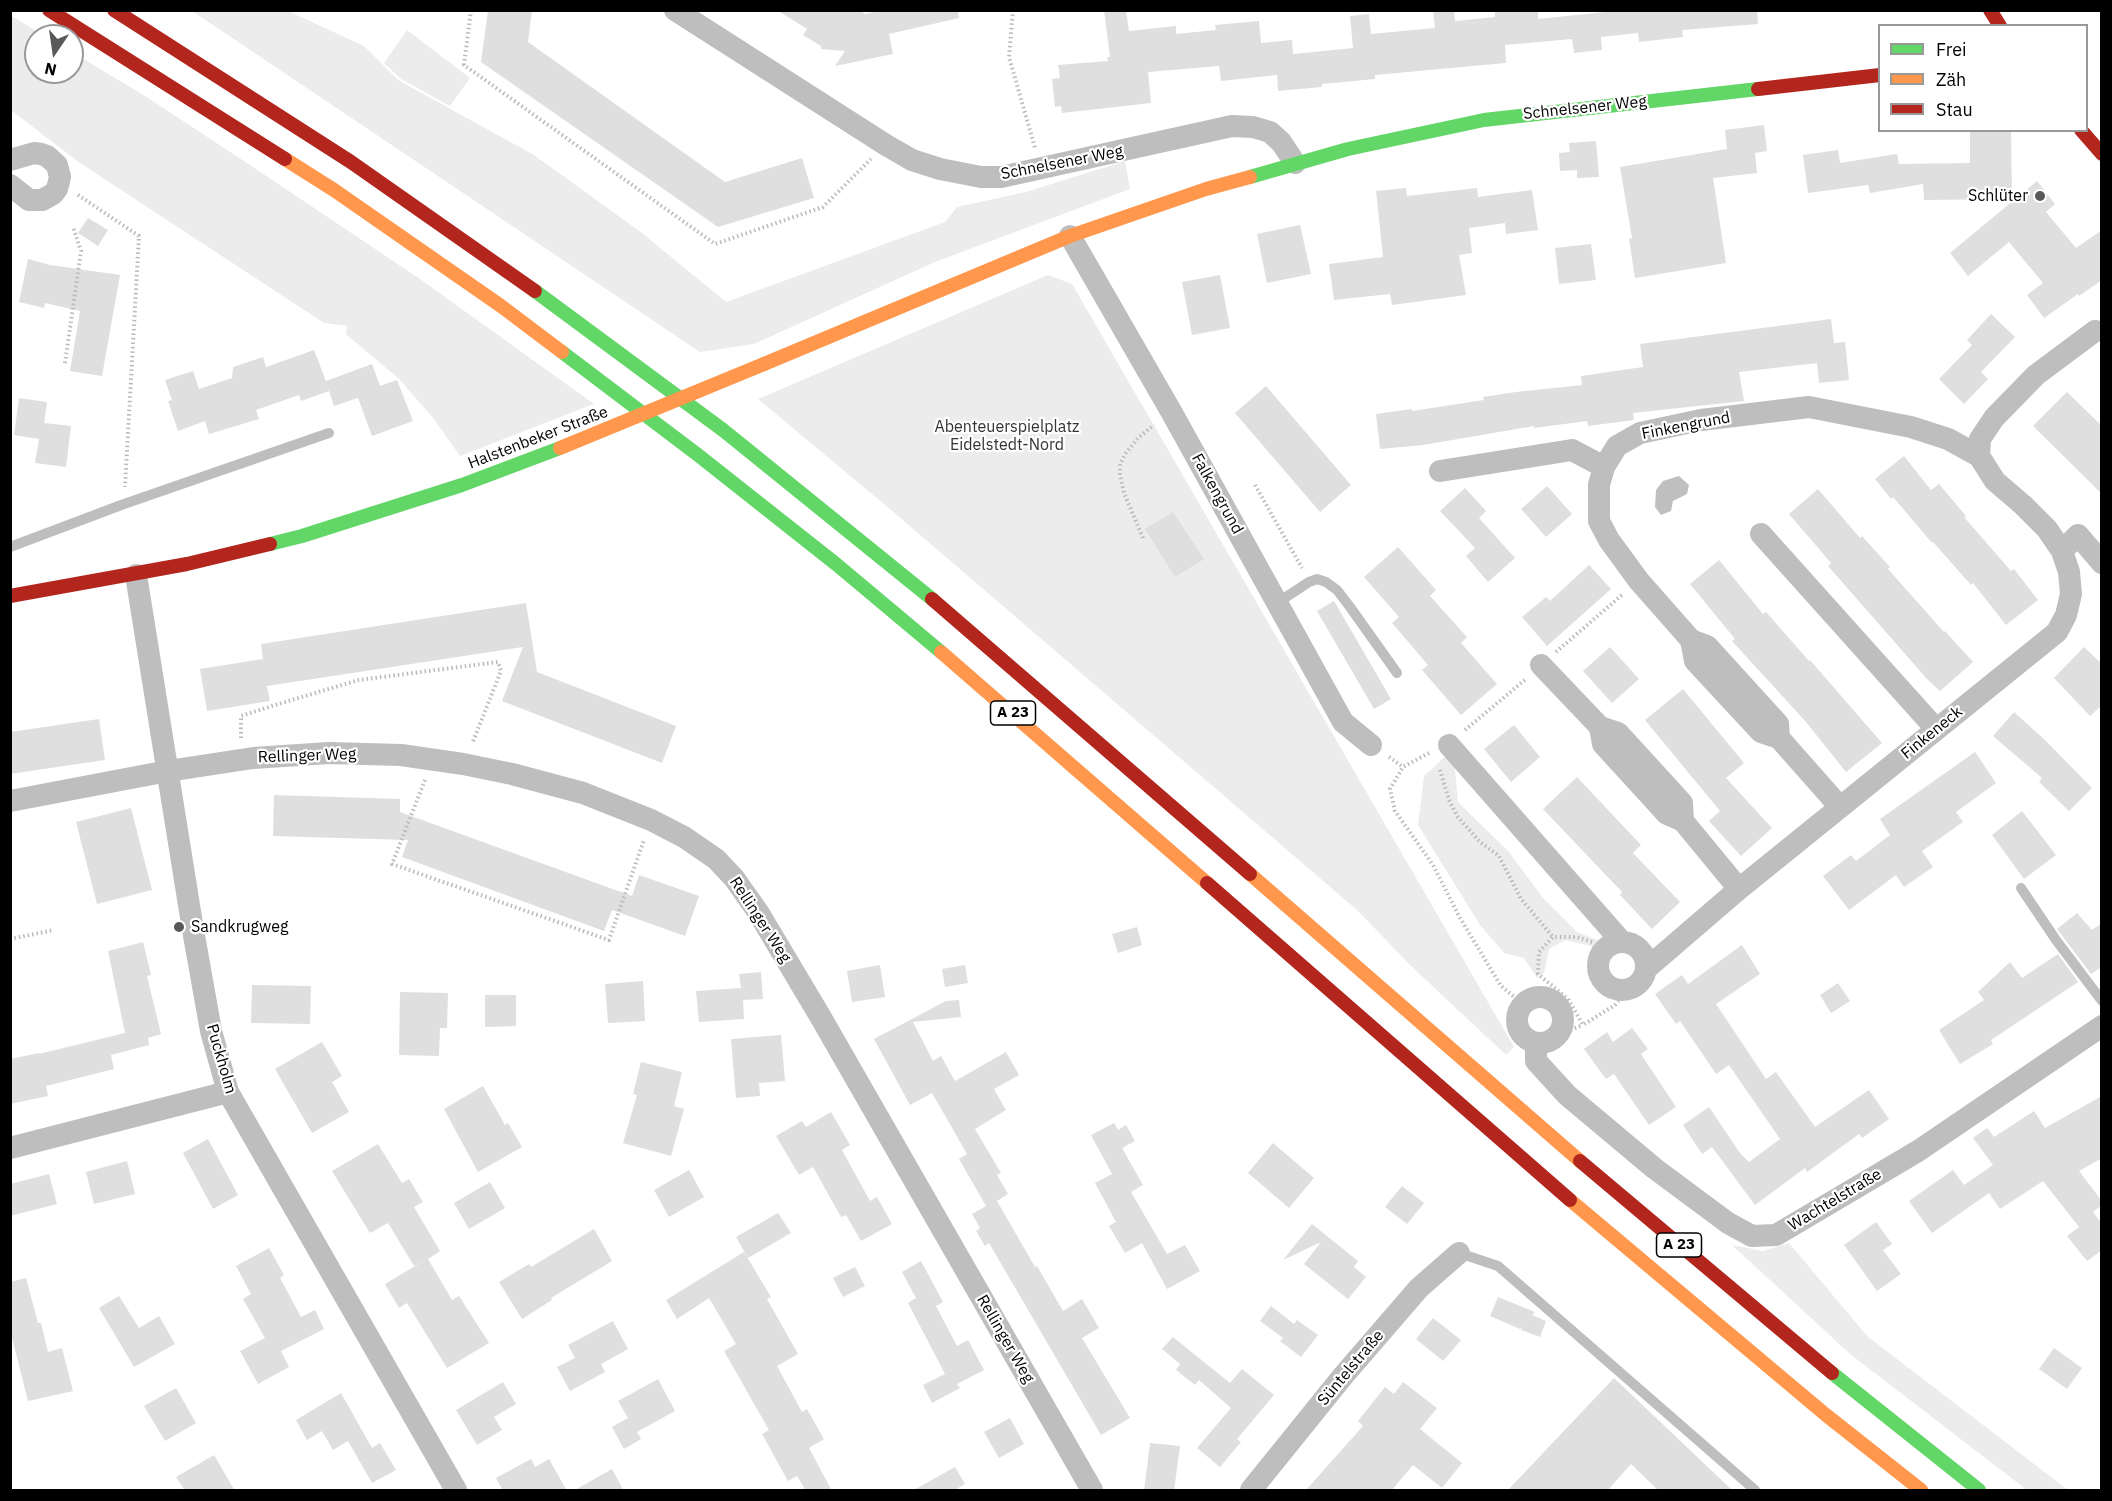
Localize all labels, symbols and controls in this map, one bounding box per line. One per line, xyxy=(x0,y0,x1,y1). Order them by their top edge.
north arrow xyxy=(24,24,84,84)
legend xyxy=(1878,24,2088,132)
text: Frei xyxy=(1936,38,1967,61)
text: N xyxy=(43,59,58,81)
text: Zäh xyxy=(1936,68,1966,91)
street label: Schnelsener Weg xyxy=(1522,92,1648,124)
text: Stau xyxy=(1936,98,1973,121)
street label: Schnelsener Weg xyxy=(999,142,1125,184)
place label: Schlüter xyxy=(1968,186,2028,206)
marker: Schlüter xyxy=(2033,189,2047,203)
street label: Halstenbeker Straße xyxy=(465,402,611,474)
street label: Finkengrund xyxy=(1640,408,1732,444)
park label: Abenteuerspielplatz Eidelstedt-Nord xyxy=(935,417,1079,455)
street label: Falkengrund xyxy=(1187,450,1247,538)
road number: A 23 xyxy=(990,701,1036,725)
street label: Finkeneck xyxy=(1897,702,1967,764)
street label: Rellinger Weg xyxy=(257,745,357,767)
street label: Rellinger Weg xyxy=(725,873,795,967)
place label: Sandkrugweg xyxy=(191,917,289,937)
marker: Sandkrugweg xyxy=(172,920,186,934)
street label: Puckholm xyxy=(202,1022,240,1096)
street label: Wachtelstraße xyxy=(1785,1165,1885,1235)
road number: A 23 xyxy=(1656,1233,1702,1257)
street label: Rellinger Weg xyxy=(972,1292,1038,1386)
street label: Süntelstraße xyxy=(1314,1326,1388,1410)

